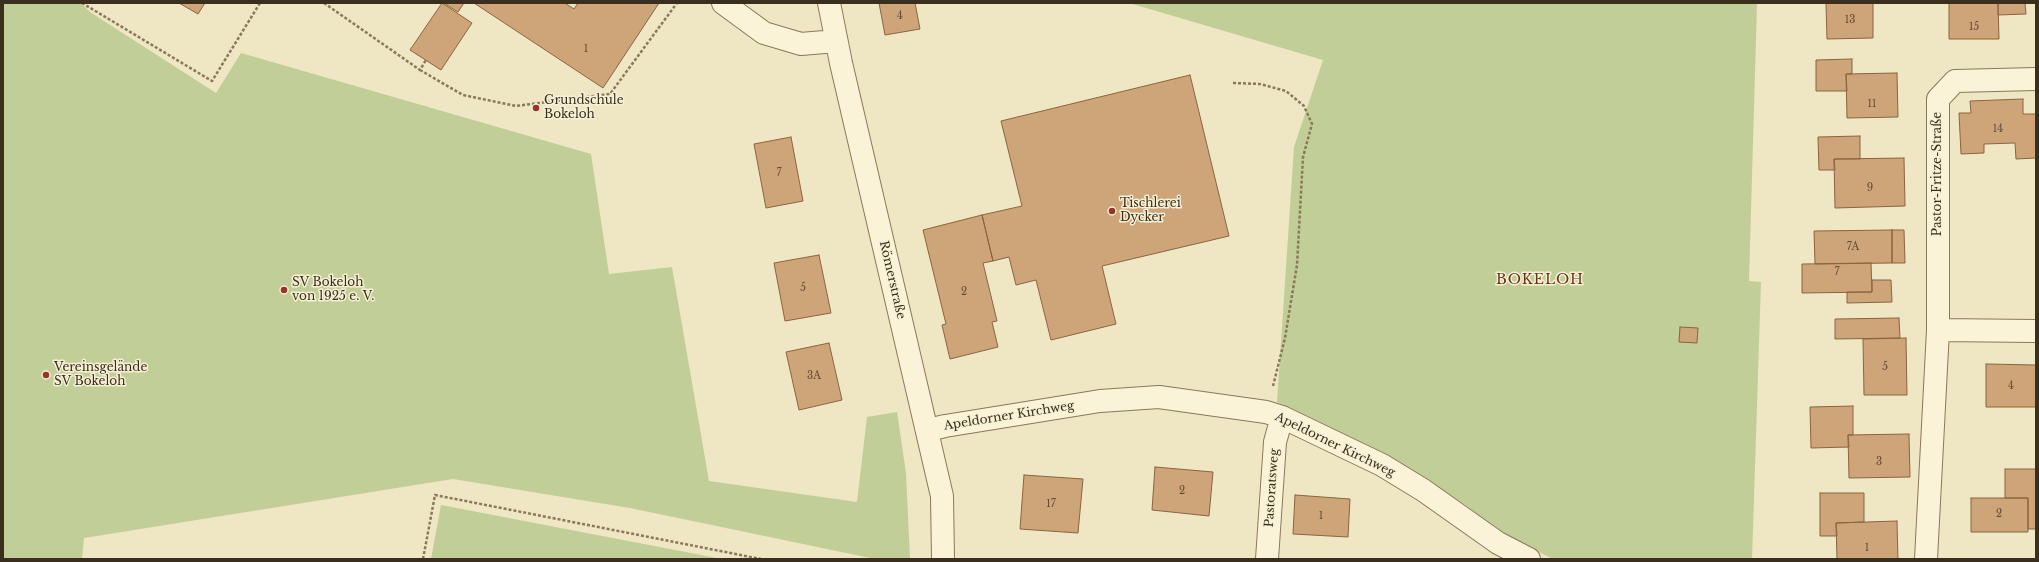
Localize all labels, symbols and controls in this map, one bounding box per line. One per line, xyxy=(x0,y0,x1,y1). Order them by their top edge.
house number: 4 xyxy=(897,10,903,22)
house number: 13 xyxy=(1845,14,1855,26)
house number: 15 xyxy=(1969,21,1979,33)
house number: 1 xyxy=(584,43,588,55)
place label: Grundschule Bokeloh xyxy=(544,94,624,122)
house number: 11 xyxy=(1868,98,1876,110)
marker: Grundschule Bokeloh xyxy=(531,103,541,113)
street label: Pastor-Fritze-Straße xyxy=(1931,112,1945,236)
house number: 14 xyxy=(1993,123,2003,135)
house number: 7 xyxy=(776,167,782,179)
house number: 9 xyxy=(1867,182,1873,194)
place label: Tischlerei Dycker xyxy=(1120,197,1181,225)
marker: Tischlerei Dycker xyxy=(1107,206,1117,216)
street label: Römerstraße xyxy=(876,239,908,321)
house number: 7A xyxy=(1847,241,1859,253)
house number: 7 xyxy=(1834,266,1840,278)
district label: BOKELOH xyxy=(1496,272,1584,288)
place label: SV Bokeloh von 1925 e. V. xyxy=(292,276,374,304)
house number: 5 xyxy=(800,282,806,294)
marker: SV Bokeloh von 1925 e. V. xyxy=(279,285,289,295)
house number: 2 xyxy=(961,286,967,298)
place label: Vereinsgelände SV Bokeloh xyxy=(54,361,147,389)
house number: 5 xyxy=(1882,361,1888,373)
marker: Vereinsgelände SV Bokeloh xyxy=(41,370,51,380)
house number: 3A xyxy=(807,370,821,382)
house number: 4 xyxy=(2008,380,2014,392)
street label: Apeldorner Kirchweg xyxy=(943,399,1075,433)
street label: Apeldorner Kirchweg xyxy=(1273,410,1397,480)
street label: Pastoratsweg xyxy=(1262,448,1282,528)
house number: 3 xyxy=(1876,456,1882,468)
house number: 2 xyxy=(1179,485,1185,497)
house number: 17 xyxy=(1046,498,1056,510)
house number: 2 xyxy=(1996,508,2002,520)
house number: 1 xyxy=(1319,510,1323,522)
house number: 1 xyxy=(1865,542,1869,554)

